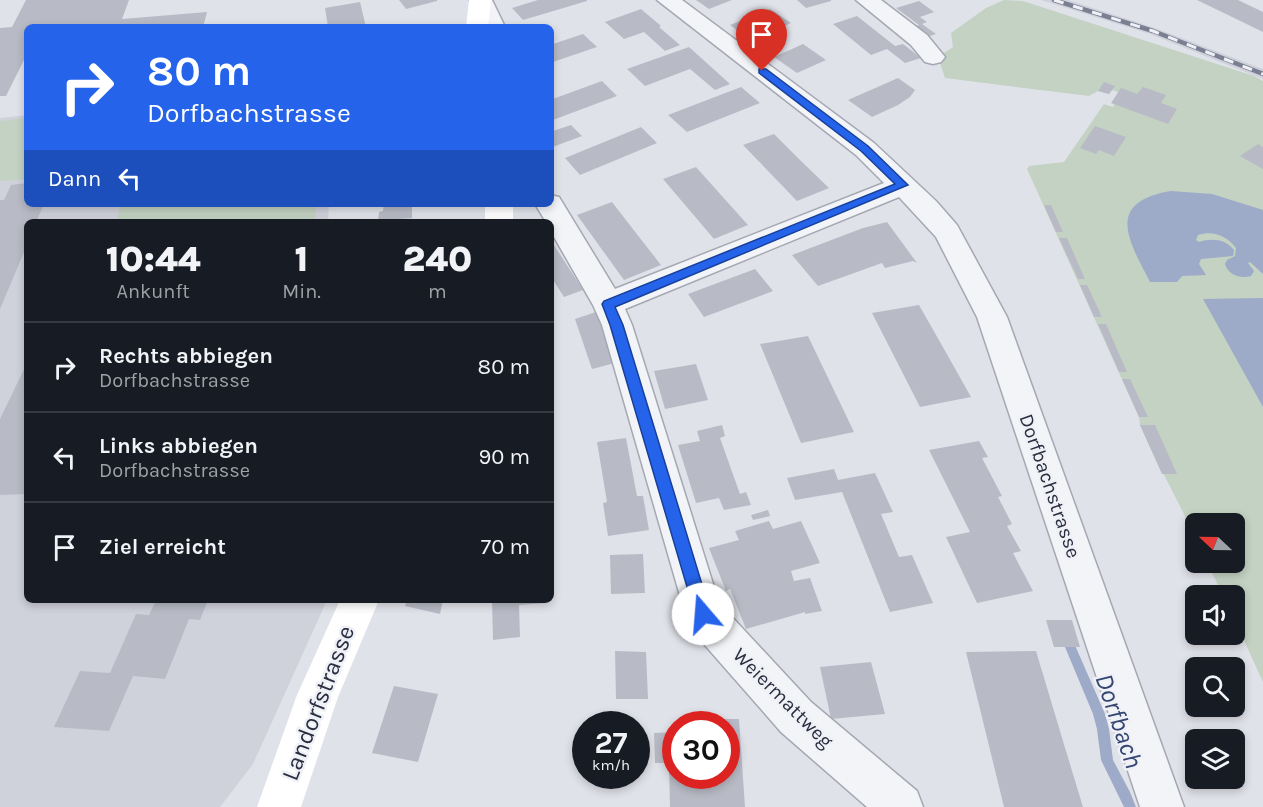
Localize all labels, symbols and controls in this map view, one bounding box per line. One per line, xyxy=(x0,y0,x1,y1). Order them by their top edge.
pin xyxy=(736,9,787,71)
icon: arrive xyxy=(745,18,778,51)
text: 80 m xyxy=(147,46,251,96)
icon: right xyxy=(48,48,126,126)
text: Dorfbachstrasse xyxy=(147,97,351,129)
icon: left xyxy=(113,162,146,195)
text: Dann xyxy=(48,166,101,192)
text: 10:44 xyxy=(106,238,201,280)
text: 1 xyxy=(295,238,308,280)
text: 240 xyxy=(402,238,472,280)
text: Ankunft xyxy=(116,280,190,303)
text: Min. xyxy=(282,280,321,303)
text: m xyxy=(428,280,447,303)
text: Rechts abbiegen xyxy=(99,343,273,369)
icon: right xyxy=(48,351,81,384)
text: 80 m xyxy=(478,354,530,380)
text: Dorfbachstrasse xyxy=(99,369,250,392)
street label: Dorfbachstrasse xyxy=(1015,411,1085,561)
text: Links abbiegen xyxy=(99,433,258,459)
icon: left xyxy=(48,441,81,474)
text: 90 m xyxy=(478,444,530,470)
text: Dorfbachstrasse xyxy=(99,459,250,482)
north arrow xyxy=(1185,513,1245,573)
map controls xyxy=(1185,513,1245,789)
icon: arrive xyxy=(48,531,81,564)
text: Ziel erreicht xyxy=(99,534,226,560)
text: 70 m xyxy=(481,534,530,560)
position arrow xyxy=(671,582,735,646)
button: sound xyxy=(1185,585,1245,645)
street label: Landorfstrasse xyxy=(276,622,360,784)
street label: Weiermattweg xyxy=(728,643,838,753)
button: search xyxy=(1185,657,1245,717)
water label: Dorfbach xyxy=(1088,670,1150,772)
speed limit sign: 30 xyxy=(662,711,740,789)
text: 27 xyxy=(594,725,628,761)
button: layers xyxy=(1185,729,1245,789)
text: km/h xyxy=(592,756,630,774)

